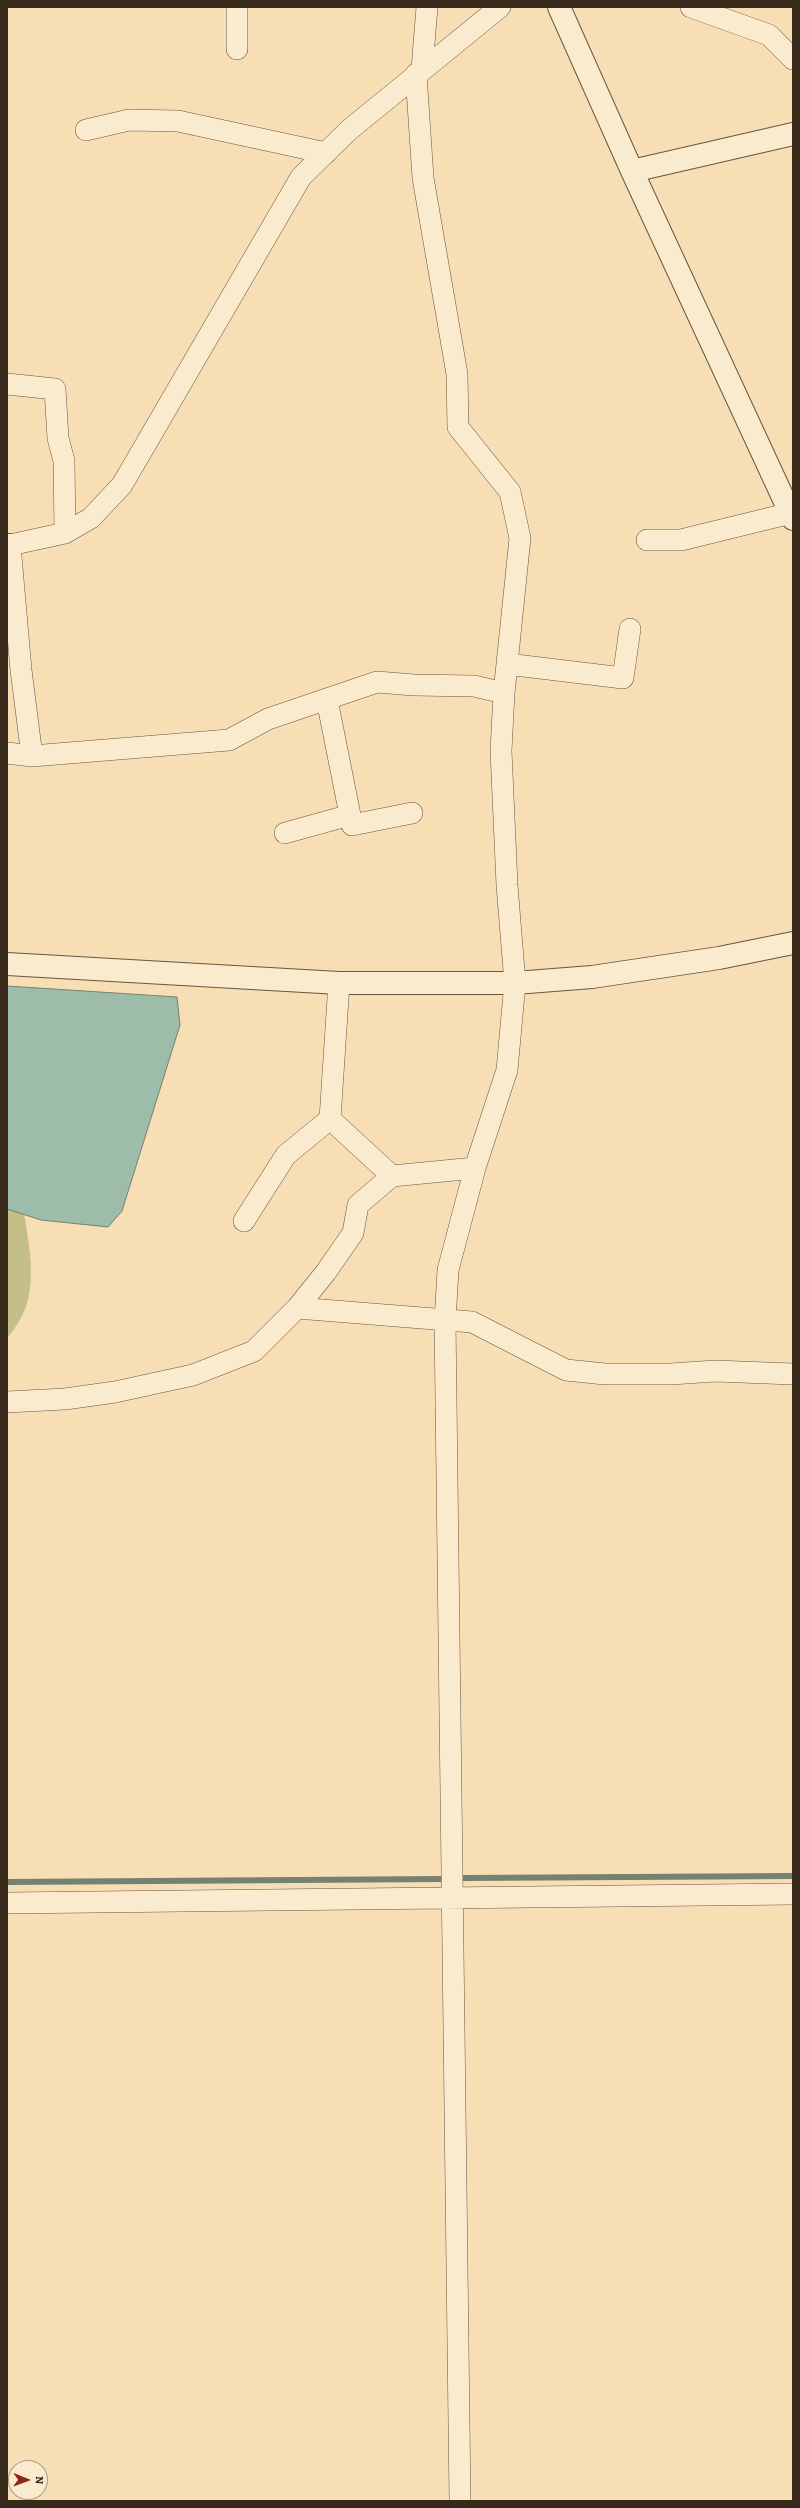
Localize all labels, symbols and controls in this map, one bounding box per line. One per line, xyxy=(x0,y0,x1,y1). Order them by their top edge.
north arrow xyxy=(8,2460,48,2500)
text: N xyxy=(32,2476,47,2484)

